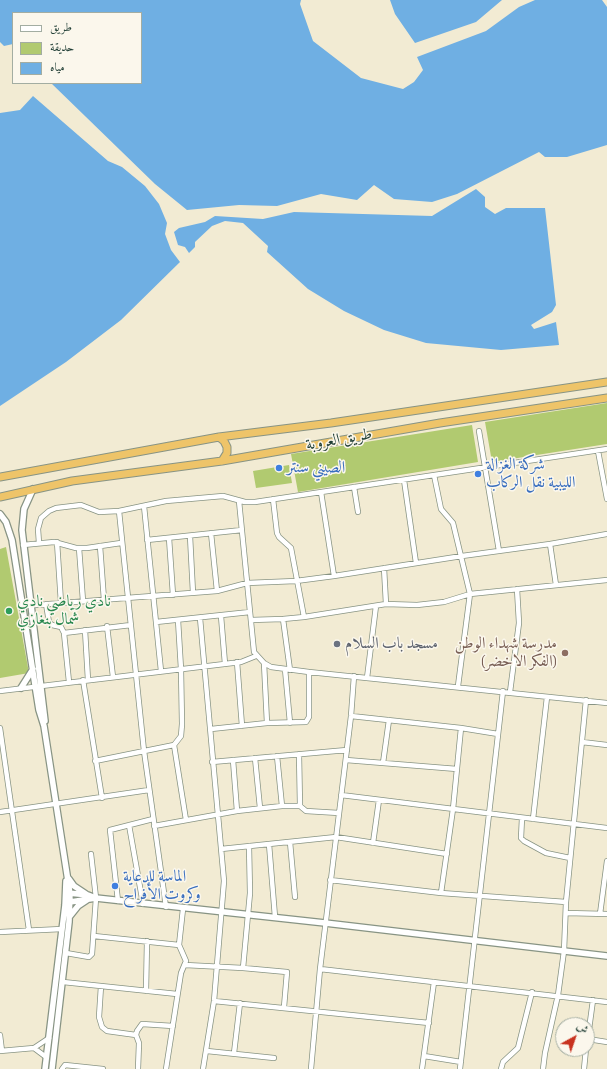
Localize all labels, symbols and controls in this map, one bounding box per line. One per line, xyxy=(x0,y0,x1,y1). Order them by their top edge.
legend xyxy=(12,12,142,84)
text: طريق xyxy=(50,19,72,35)
text: حديقة xyxy=(50,39,74,55)
text: مياه xyxy=(50,59,65,75)
street label: طريق العروبة xyxy=(304,425,374,455)
place label: شركة الغزالة الليبية نقل الركاب xyxy=(486,455,576,493)
place label: الصيني سنتر xyxy=(287,458,345,478)
marker: الصيني سنتر xyxy=(274,463,284,473)
marker: شركة الغزالة الليبية نقل الركاب xyxy=(473,469,483,479)
place label: نادي رياضي نادي شمال بنغازي xyxy=(17,592,111,630)
marker: نادي رياضي نادي شمال بنغازي xyxy=(4,606,14,616)
place label: مسجد باب السلام xyxy=(345,634,438,654)
place label: مدرسة شهداء الوطن (الفكر الاخضر) xyxy=(455,634,557,672)
marker: مسجد باب السلام xyxy=(332,639,342,649)
marker: مدرسة شهداء الوطن (الفكر الاخضر) xyxy=(560,648,570,658)
place label: الماسة للدعاية وكروت الأفراح xyxy=(123,867,201,905)
marker: الماسة للدعاية وكروت الأفراح xyxy=(110,881,120,891)
north arrow xyxy=(555,1017,595,1057)
text: ش xyxy=(573,1019,591,1037)

